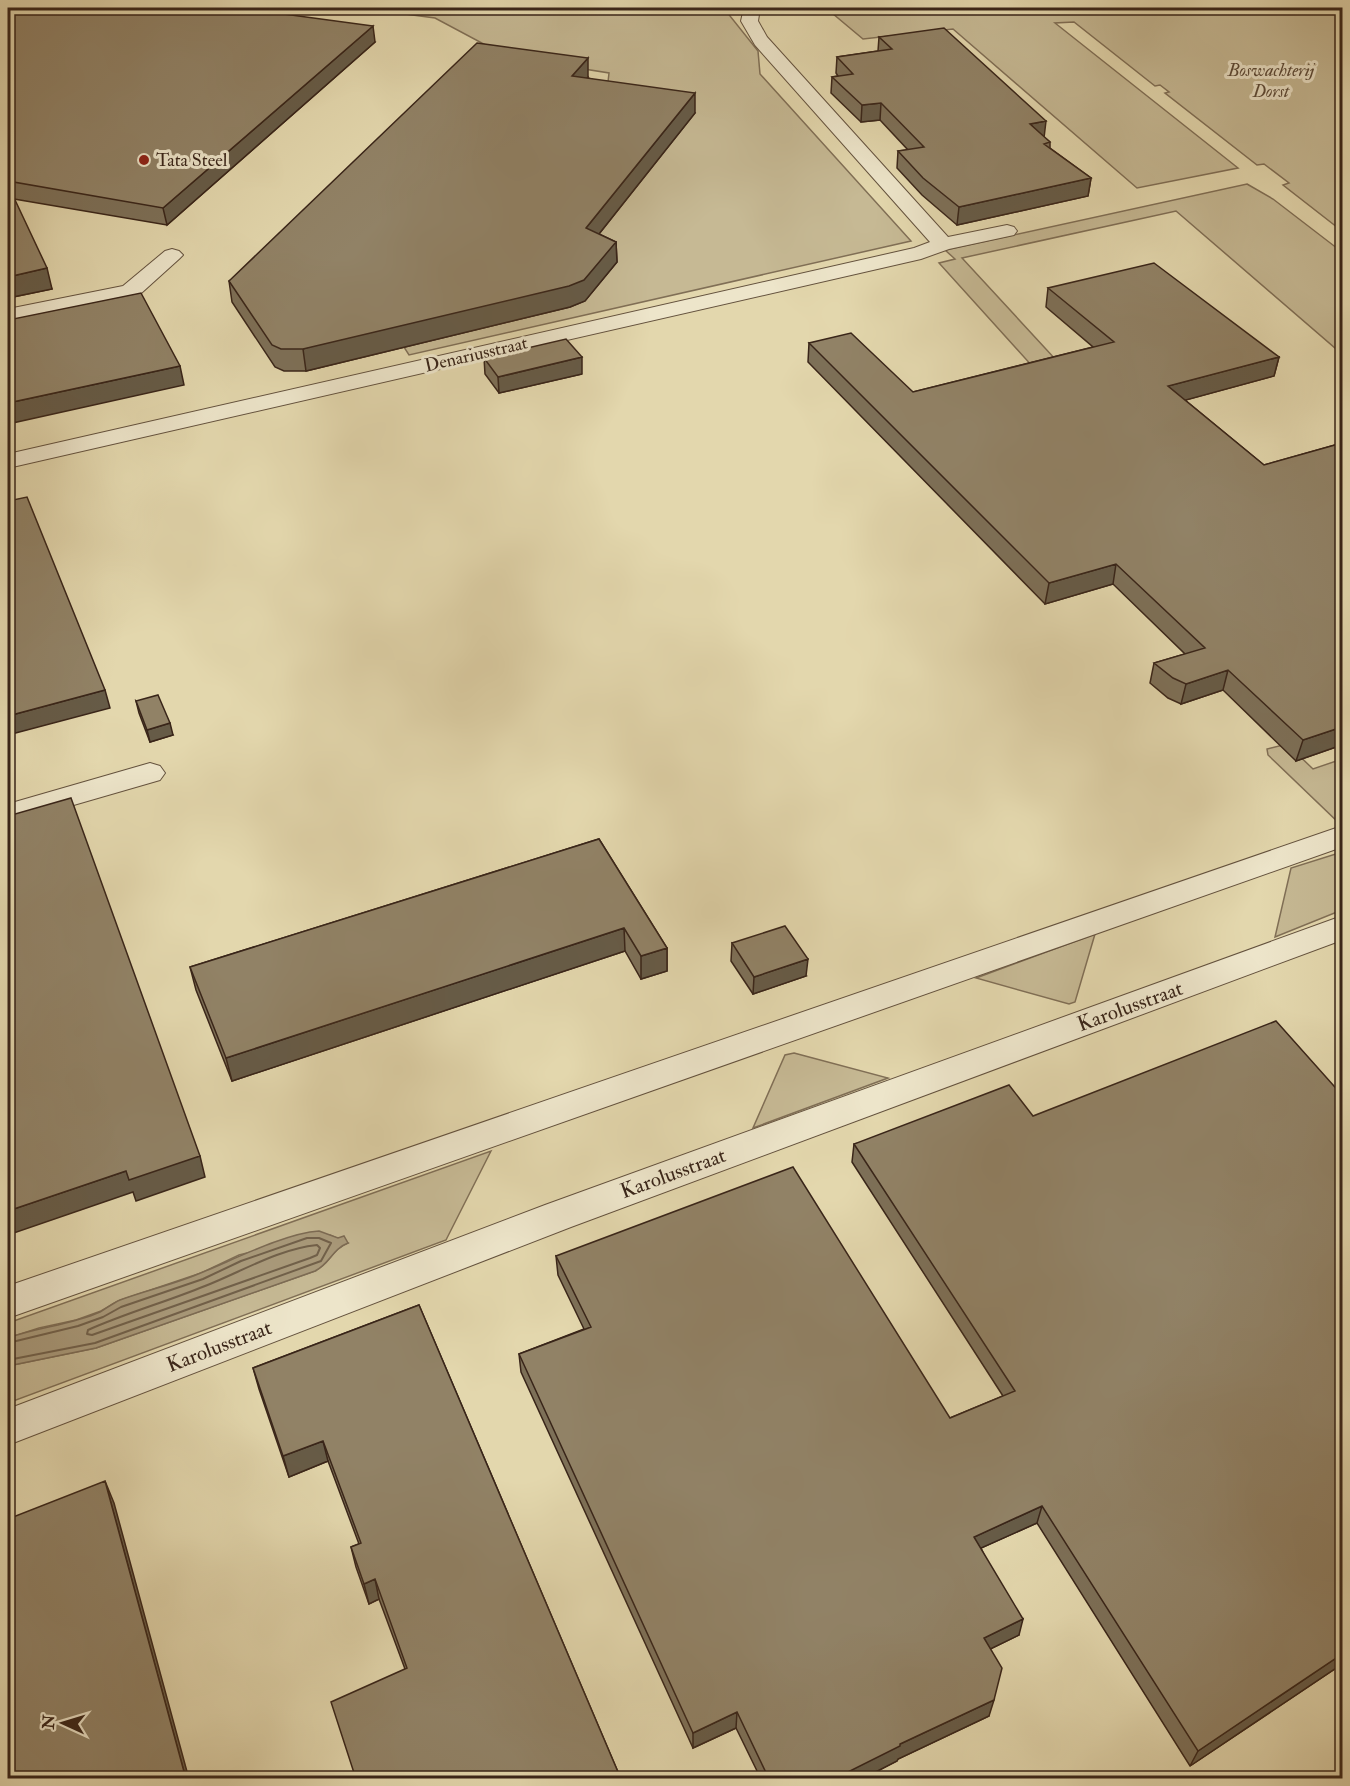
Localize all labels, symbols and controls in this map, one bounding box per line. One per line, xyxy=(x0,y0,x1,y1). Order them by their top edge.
park label: Boswachterij Dorst xyxy=(1227,59,1316,103)
place label: Tata Steel xyxy=(156,149,228,172)
marker: Tata Steel xyxy=(137,153,151,167)
street label: Denariusstraat xyxy=(422,331,530,378)
street label: Karolusstraat xyxy=(1074,975,1187,1038)
street label: Karolusstraat xyxy=(617,1142,730,1205)
street label: Karolusstraat xyxy=(163,1314,276,1379)
north arrow xyxy=(33,1693,93,1753)
text: N xyxy=(38,1714,60,1731)

